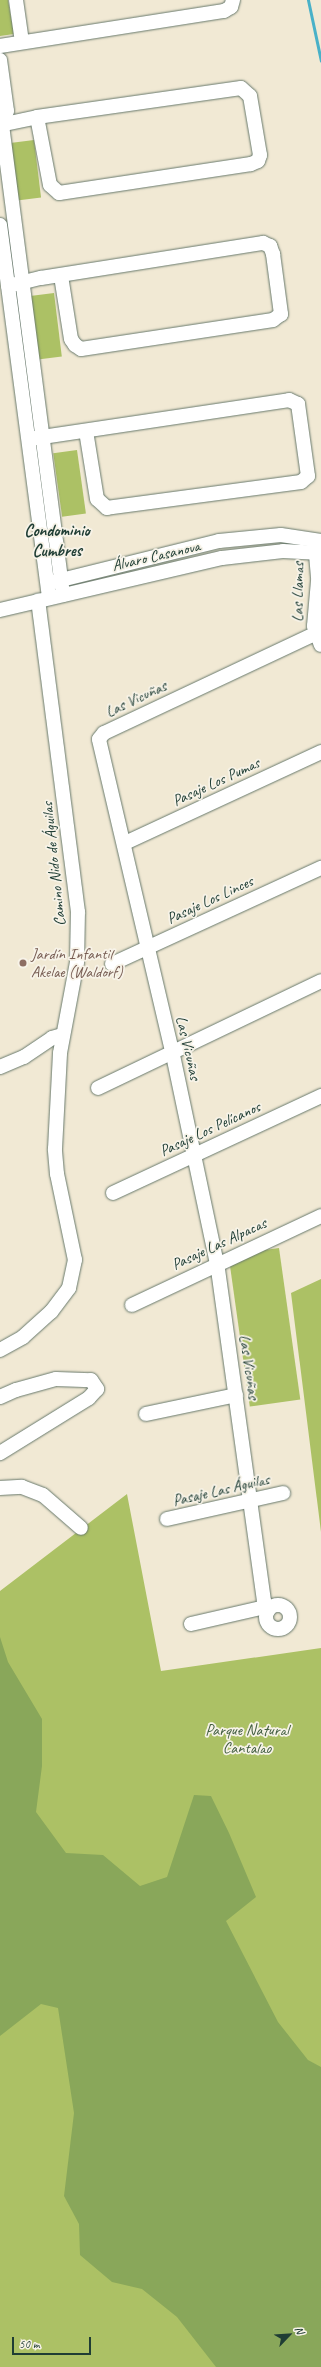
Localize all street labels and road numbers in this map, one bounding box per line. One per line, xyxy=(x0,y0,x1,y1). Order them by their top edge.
street label: Álvaro Casanova xyxy=(110,537,202,575)
street label: Las Llamas xyxy=(288,561,308,623)
street label: Las Vicuñas xyxy=(102,677,170,721)
street label: Pasaje Los Pumas xyxy=(170,754,262,810)
street label: Camino Nido de Águilas xyxy=(38,801,70,927)
street label: Pasaje Los Linces xyxy=(164,872,256,928)
street label: Las Vicuñas xyxy=(171,1014,205,1082)
street label: Pasaje Los Pelícanos xyxy=(157,1097,263,1161)
street label: Pasaje Las Alpacas xyxy=(168,1214,270,1274)
street label: Las Vicuñas xyxy=(235,1333,263,1401)
street label: Pasaje Las Águilas xyxy=(171,1470,271,1510)

